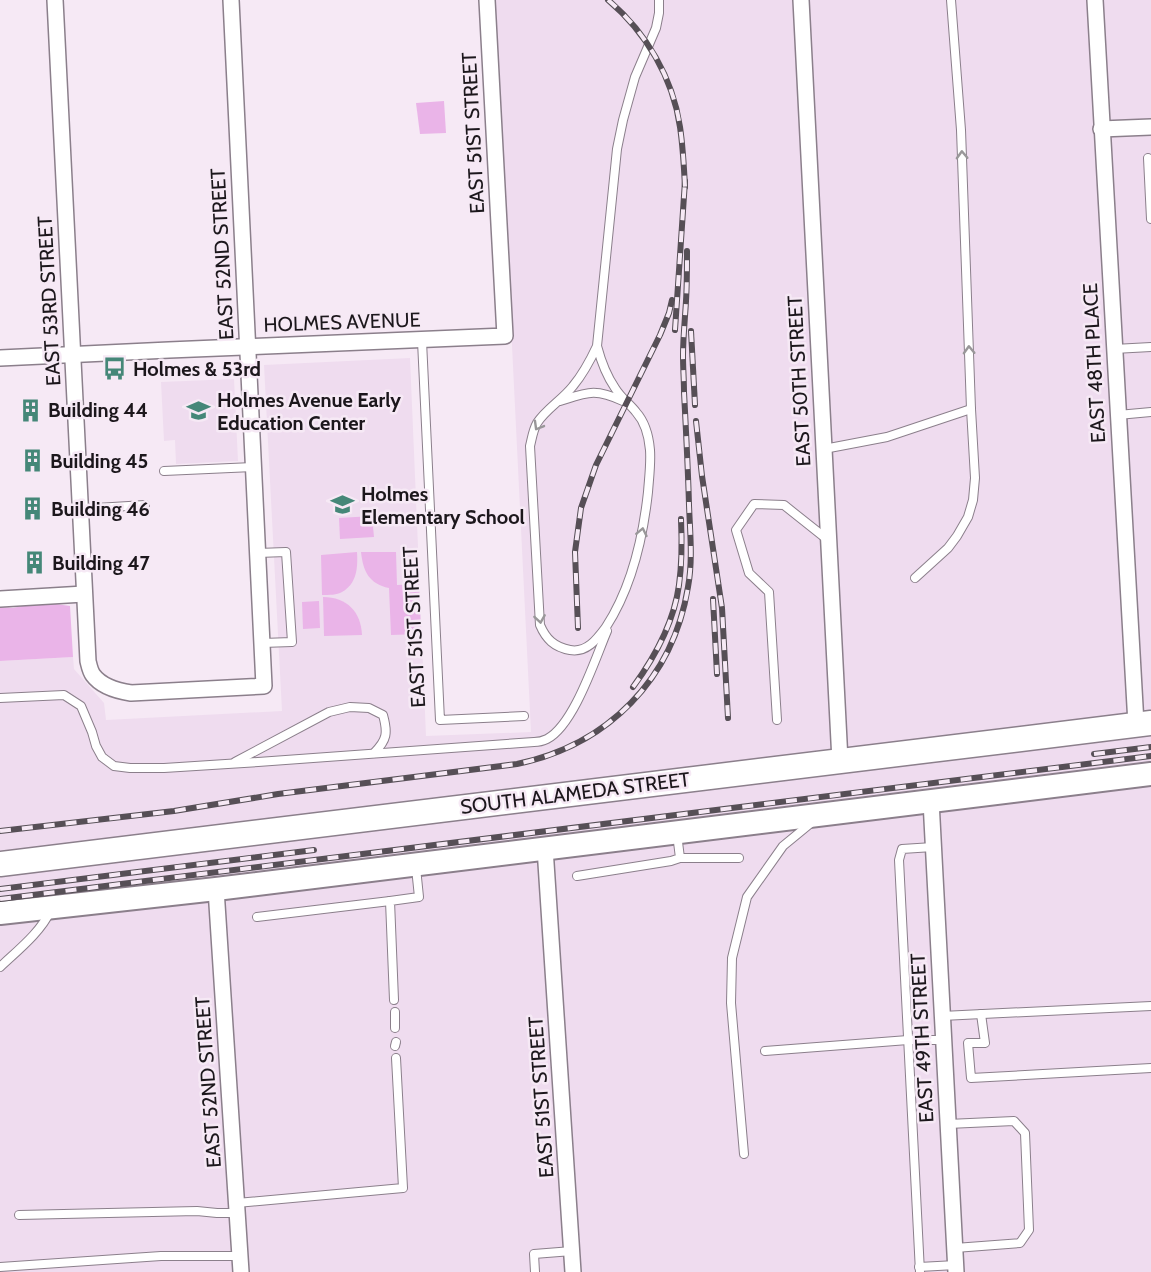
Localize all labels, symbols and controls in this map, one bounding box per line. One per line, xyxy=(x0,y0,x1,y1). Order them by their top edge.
street label: EAST 51ST STREET xyxy=(457,51,489,214)
one-way arrow xyxy=(955,151,968,160)
street label: EAST 52ND STREET xyxy=(206,167,238,340)
street label: EAST 53RD STREET xyxy=(33,215,65,387)
street label: EAST 48TH PLACE xyxy=(1078,282,1110,444)
street label: EAST 50TH STREET xyxy=(783,295,815,467)
street label: HOLMES AVENUE xyxy=(263,307,421,337)
one-way arrow xyxy=(963,346,975,355)
bus stop icon: Holmes & 53rd xyxy=(102,356,128,382)
place label: Holmes & 53rd xyxy=(133,357,261,381)
place label: Holmes Avenue Early Education Center xyxy=(217,388,401,435)
building icon: Building 44 xyxy=(17,397,43,423)
place label: Building 44 xyxy=(48,398,148,422)
school or university icon: Holmes Avenue Early Education Center xyxy=(186,398,212,424)
one-way arrow xyxy=(533,420,545,430)
building icon: Building 45 xyxy=(19,448,45,474)
place label: Building 45 xyxy=(50,449,148,473)
place label: Holmes Elementary School xyxy=(361,482,525,529)
school or university icon: Holmes Elementary School xyxy=(330,492,356,518)
building icon: Building 46 xyxy=(20,496,46,522)
place label: Building 46 xyxy=(51,497,150,521)
one-way arrow xyxy=(635,528,648,538)
street label: EAST 51ST STREET xyxy=(398,545,430,708)
building icon: Building 47 xyxy=(21,550,47,576)
place label: Building 47 xyxy=(52,551,151,575)
one-way arrow xyxy=(534,614,546,623)
street label: SOUTH ALAMEDA STREET xyxy=(459,767,691,819)
street label: EAST 49TH STREET xyxy=(906,952,938,1123)
street label: EAST 52ND STREET xyxy=(190,995,226,1169)
street label: EAST 51ST STREET xyxy=(523,1015,559,1178)

